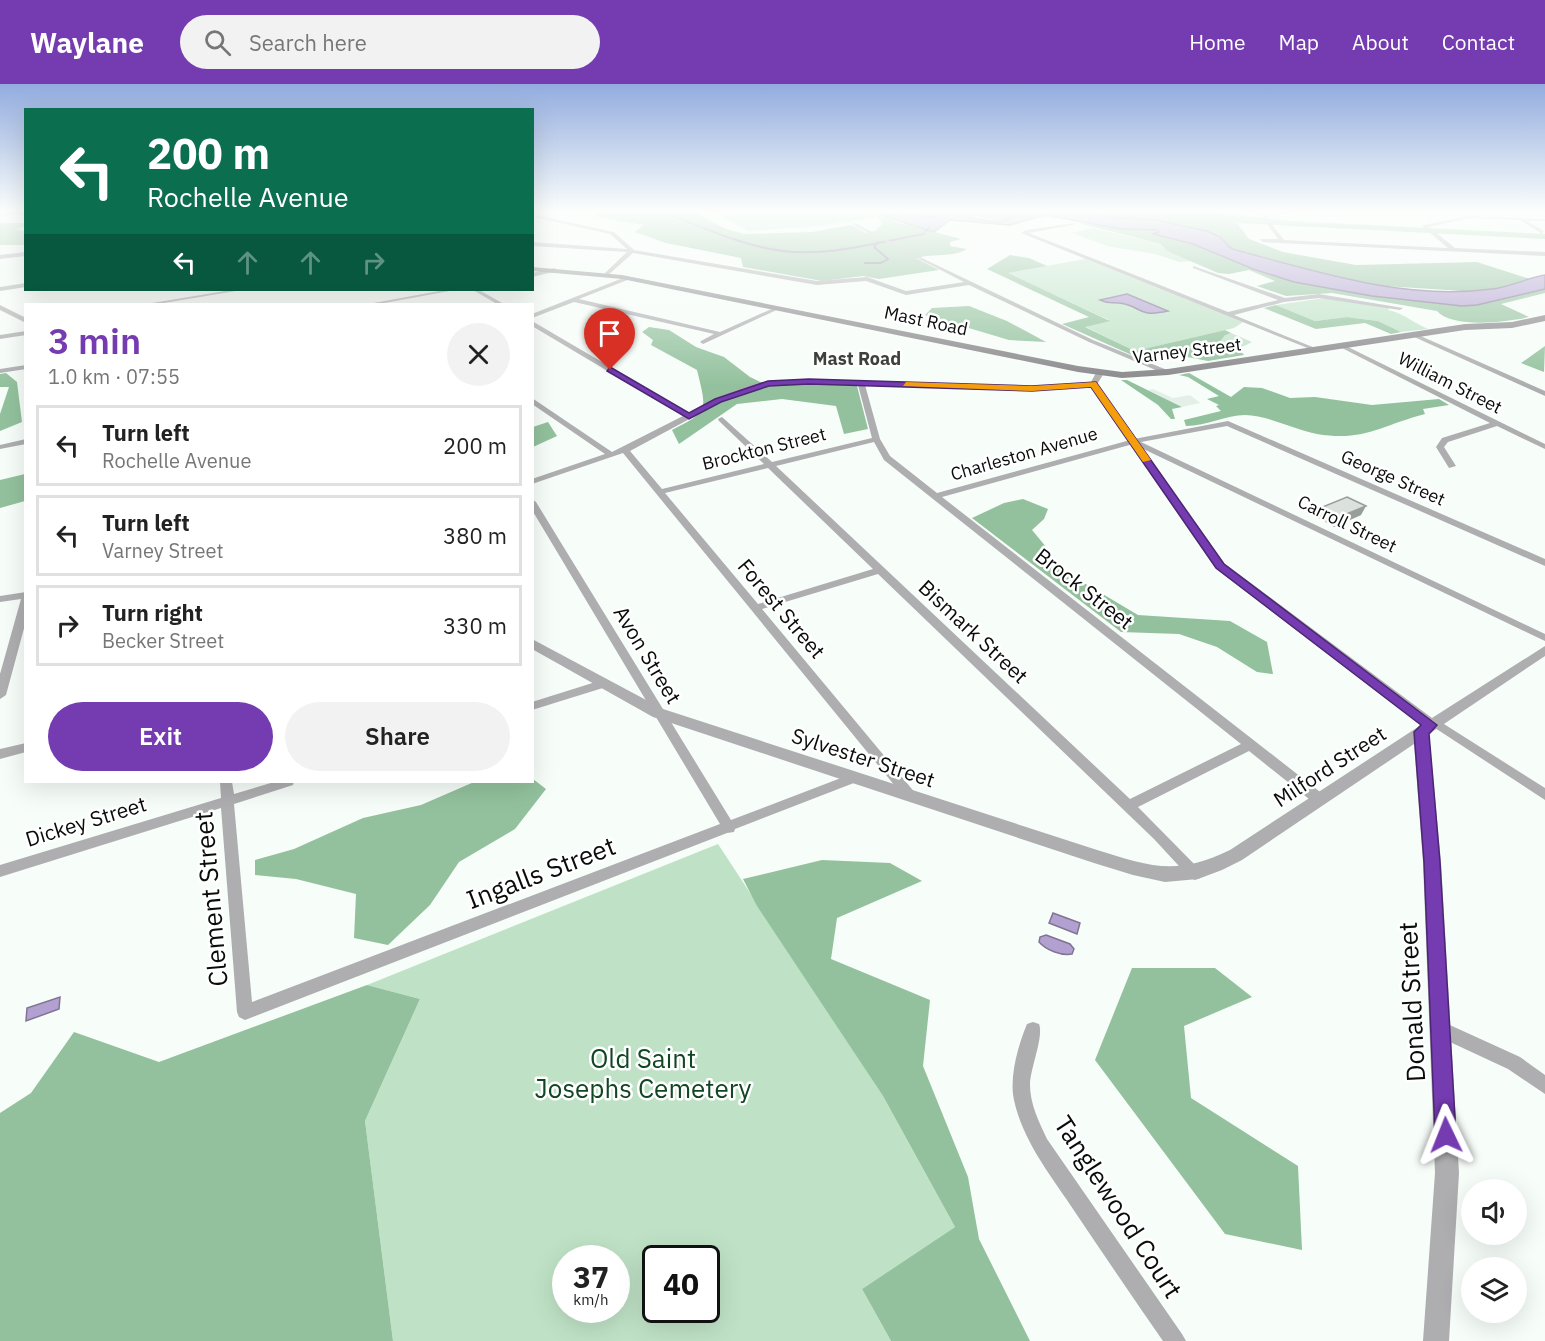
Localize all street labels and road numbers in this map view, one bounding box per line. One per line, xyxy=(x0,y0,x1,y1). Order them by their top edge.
street label: Mast Road xyxy=(882,300,970,341)
street label: Varney Street xyxy=(1131,332,1243,369)
street label: William Street xyxy=(1394,347,1506,419)
street label: Charleston Avenue xyxy=(948,421,1100,486)
street label: Brockton Street xyxy=(700,422,828,475)
street label: George Street xyxy=(1338,444,1449,511)
street label: Carroll Street xyxy=(1294,490,1400,557)
street label: Brock Street xyxy=(1030,541,1139,635)
street label: Forest Street xyxy=(732,553,832,664)
street label: Bismark Street xyxy=(913,573,1034,689)
street label: Avon Street xyxy=(608,600,688,709)
street label: Milford Street xyxy=(1268,719,1391,813)
street label: Sylvester Street xyxy=(788,721,939,793)
street label: Dickey Street xyxy=(22,789,150,853)
street label: Clement Street xyxy=(185,810,235,988)
street label: Ingalls Street xyxy=(461,828,620,916)
street label: Donald Street xyxy=(1390,921,1432,1083)
street label: Tanglewood Court xyxy=(1047,1109,1191,1304)

